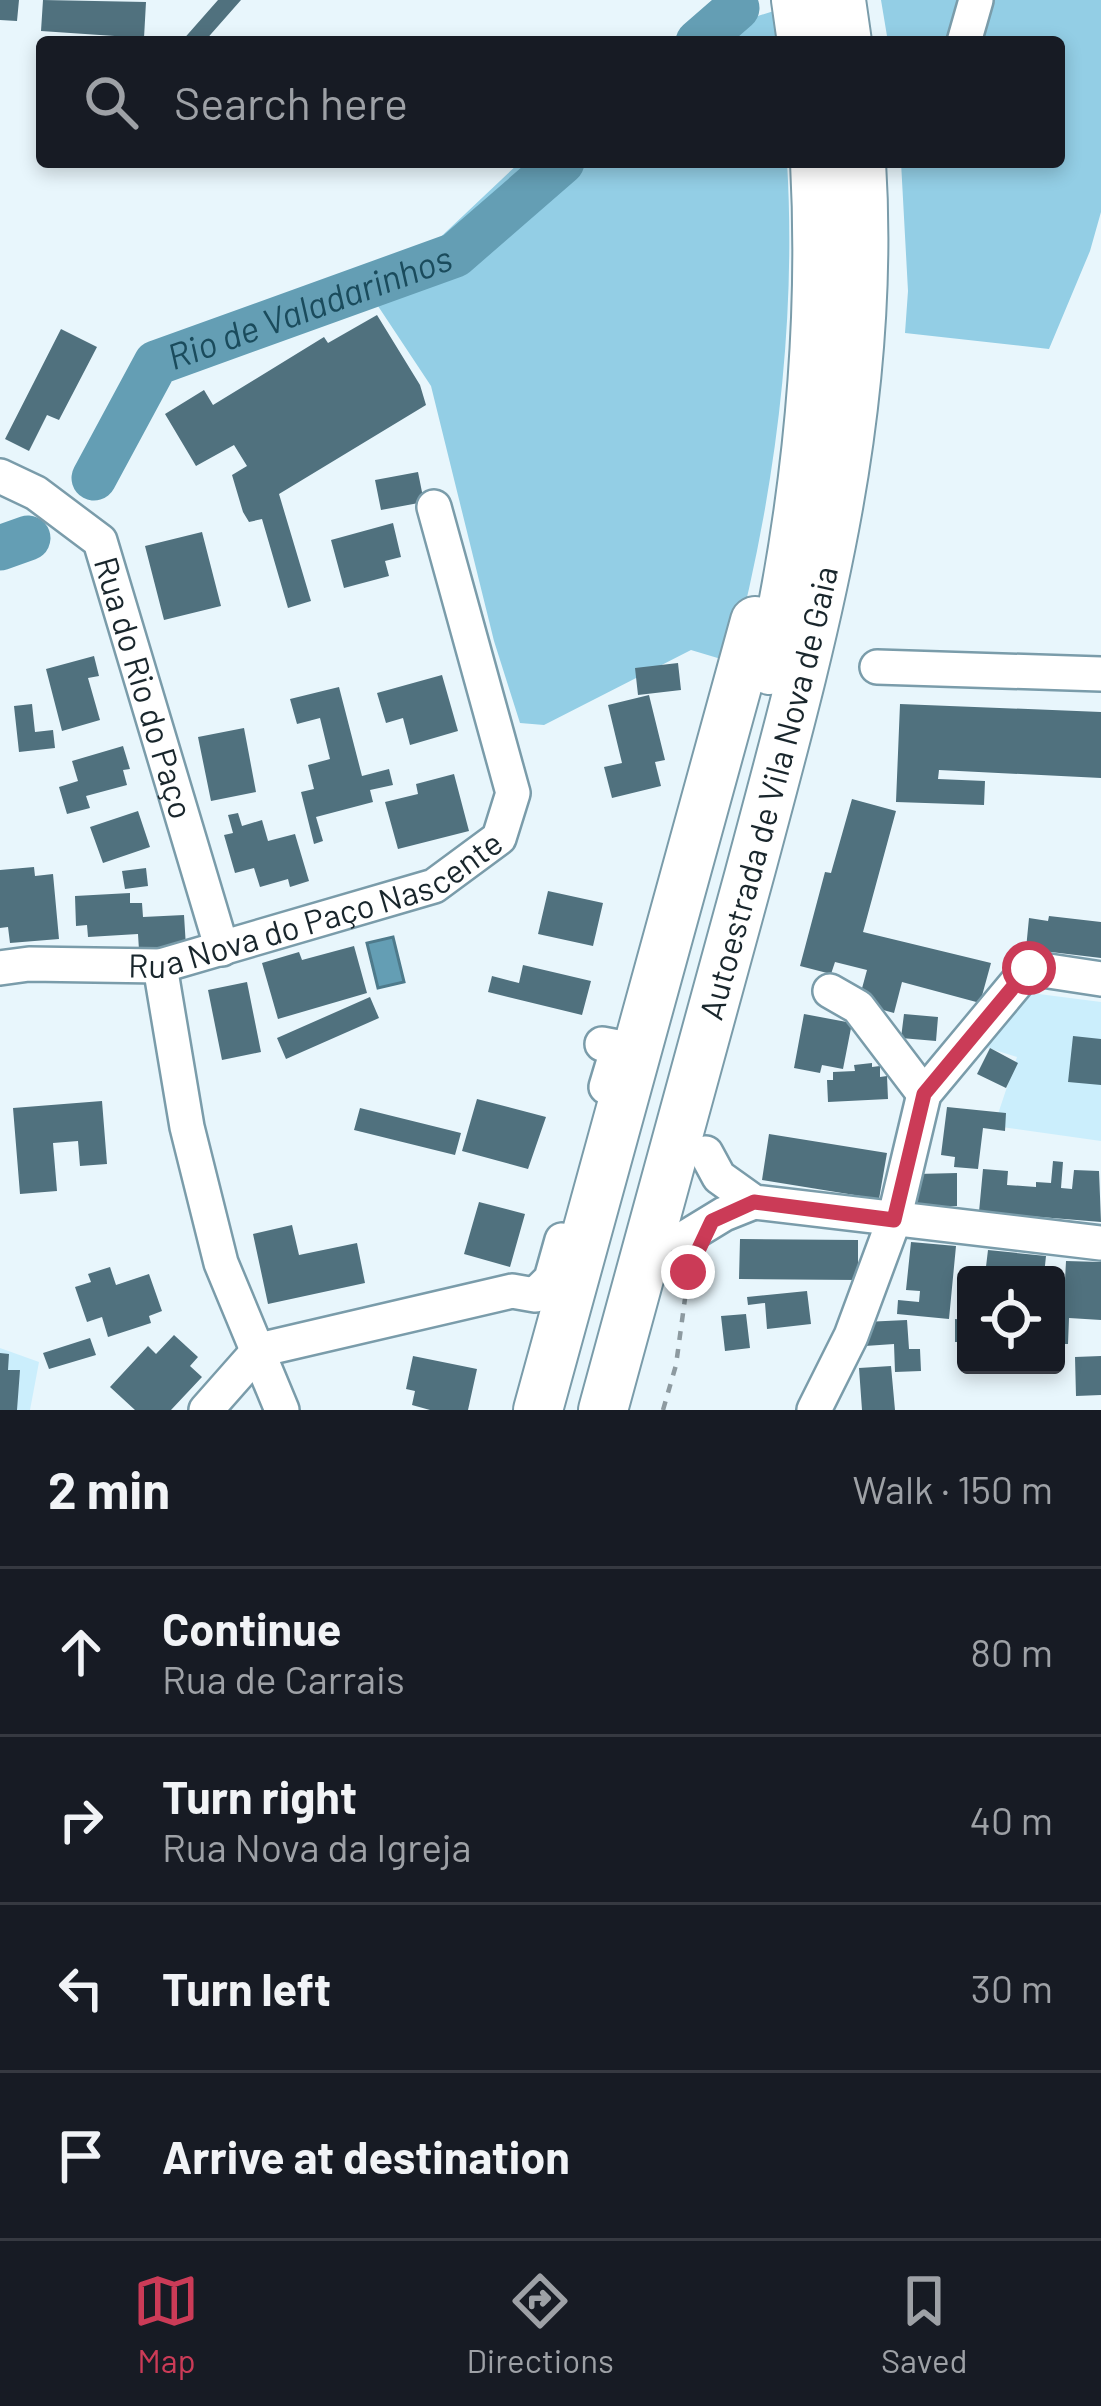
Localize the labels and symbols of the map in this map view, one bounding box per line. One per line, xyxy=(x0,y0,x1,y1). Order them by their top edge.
water label: Rio de Valadarinhos xyxy=(161,235,457,377)
street label: Rua do Rio do Paço xyxy=(87,552,203,823)
street label: Autoestrada de Vila Nova de Gaia xyxy=(690,562,845,1024)
street label: Rua Nova do Paço Nascente xyxy=(128,822,509,985)
route start xyxy=(1002,941,1056,995)
route end xyxy=(661,1245,715,1299)

